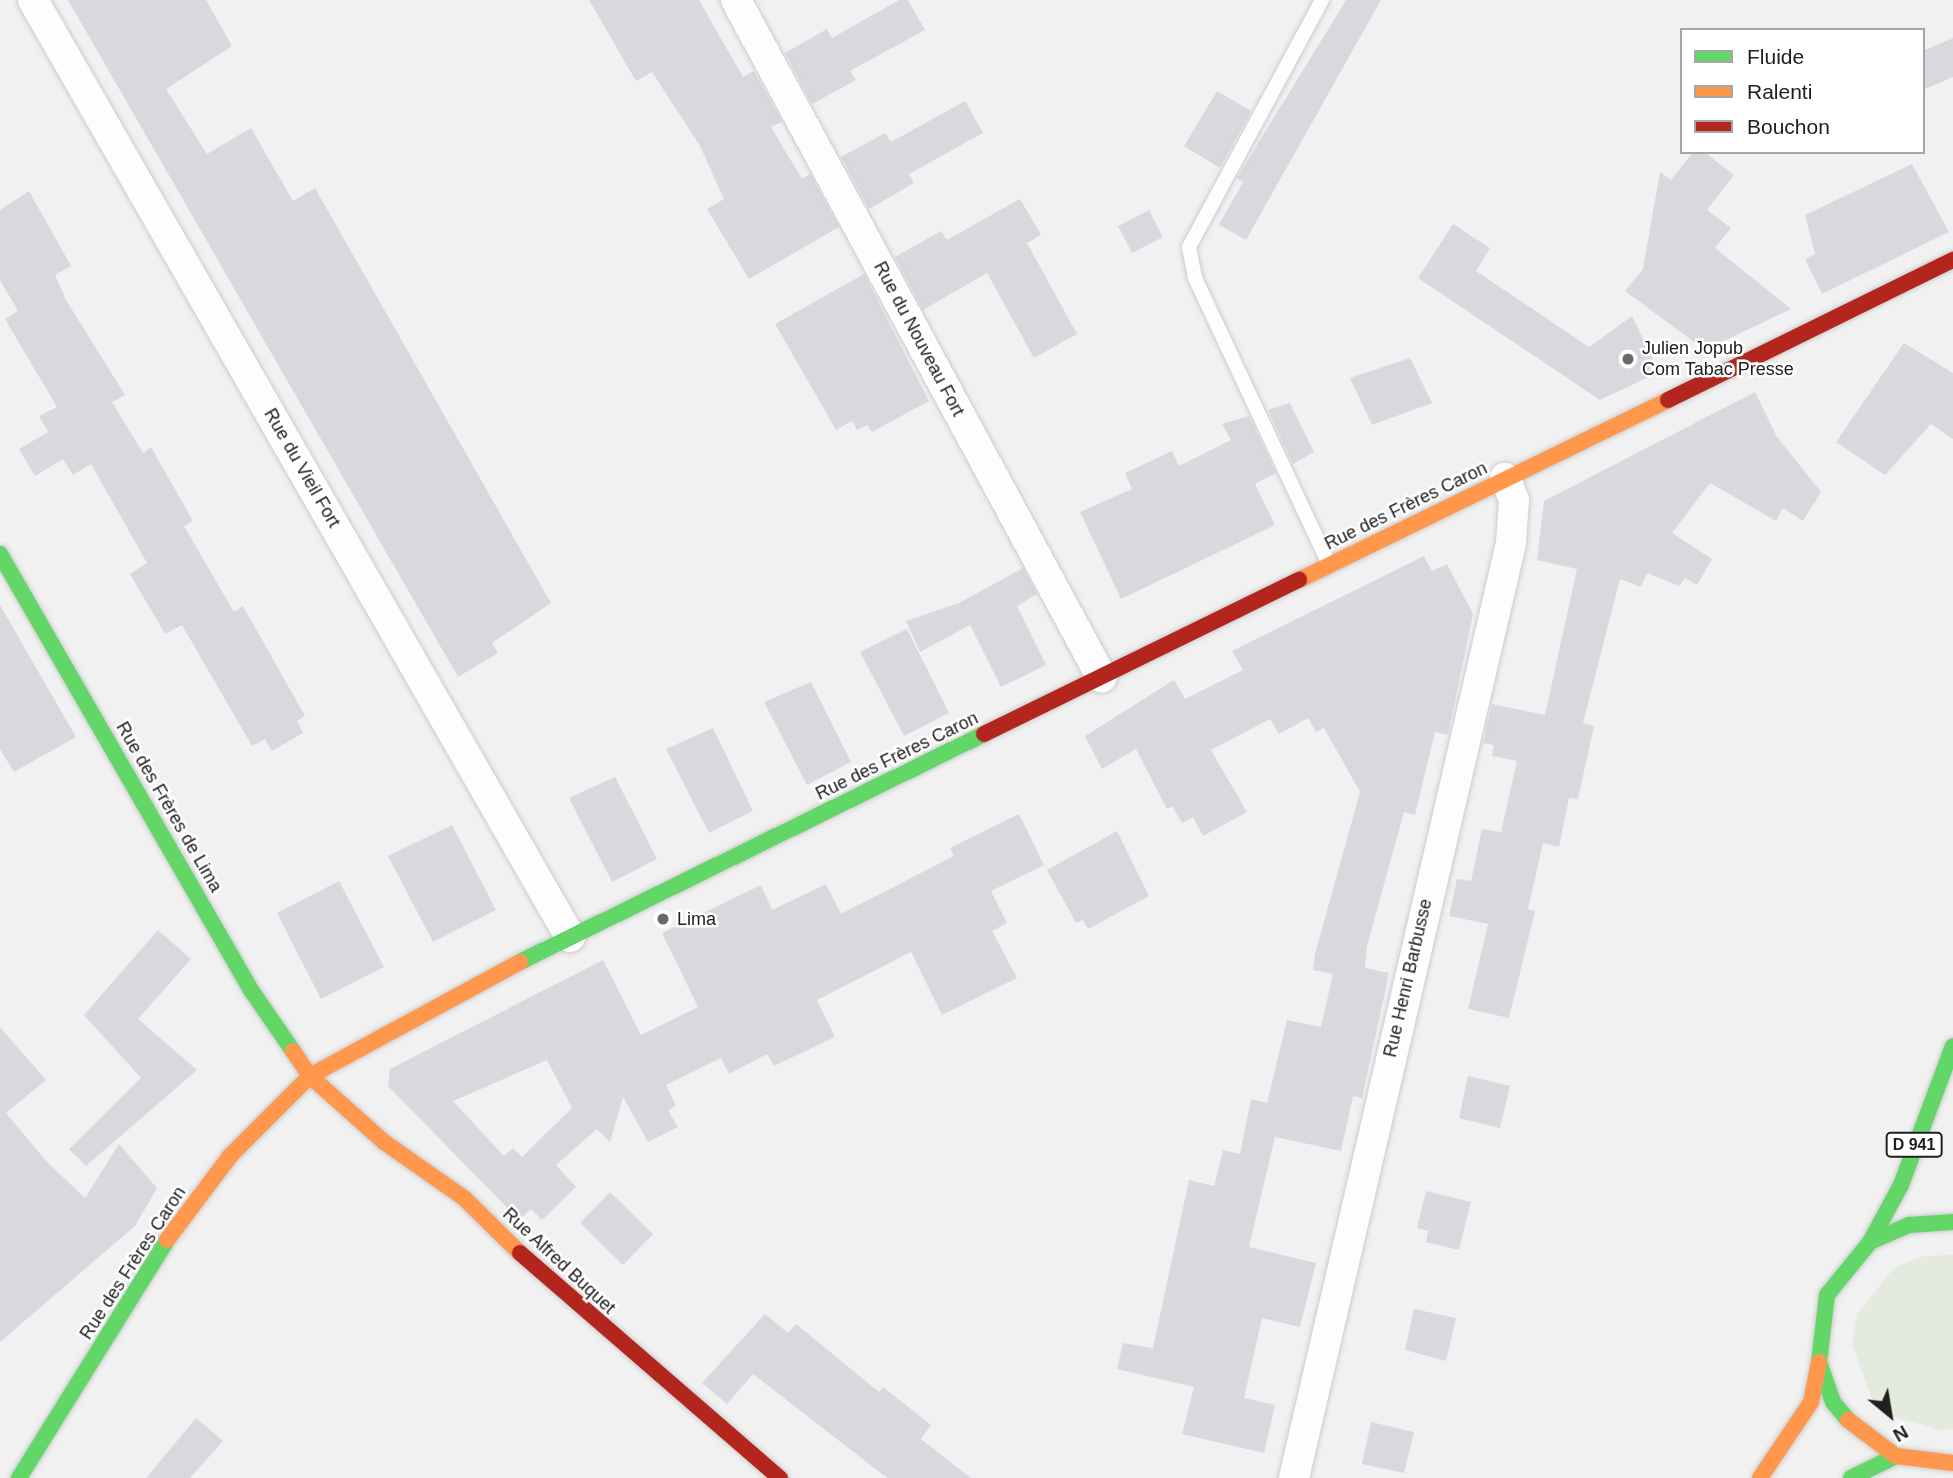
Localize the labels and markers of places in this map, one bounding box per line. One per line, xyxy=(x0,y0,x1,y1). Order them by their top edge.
place label: Julien Jopub Com Tabac Presse xyxy=(1642,338,1794,380)
marker: Julien Jopub Com Tabac Presse xyxy=(1620,351,1636,367)
place label: Lima xyxy=(677,908,716,930)
marker: Lima xyxy=(655,911,671,927)

